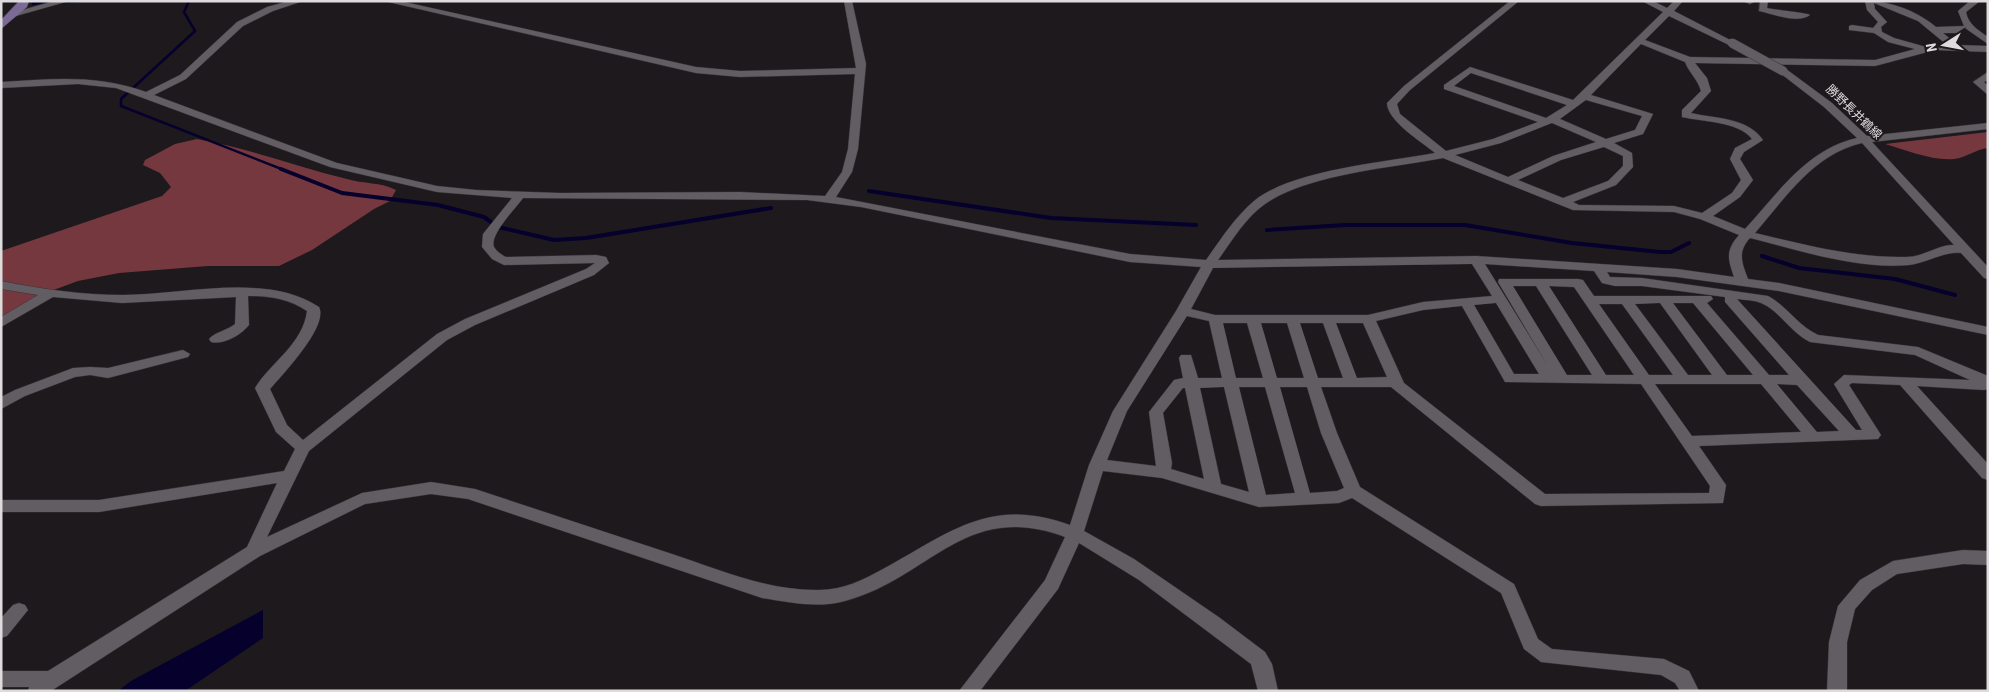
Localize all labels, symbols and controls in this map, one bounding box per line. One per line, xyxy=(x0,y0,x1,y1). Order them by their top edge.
north arrow xyxy=(1919,20,1969,70)
text: N xyxy=(1923,42,1940,53)
street label: 勝野長井鶴線 xyxy=(1823,82,1885,142)

